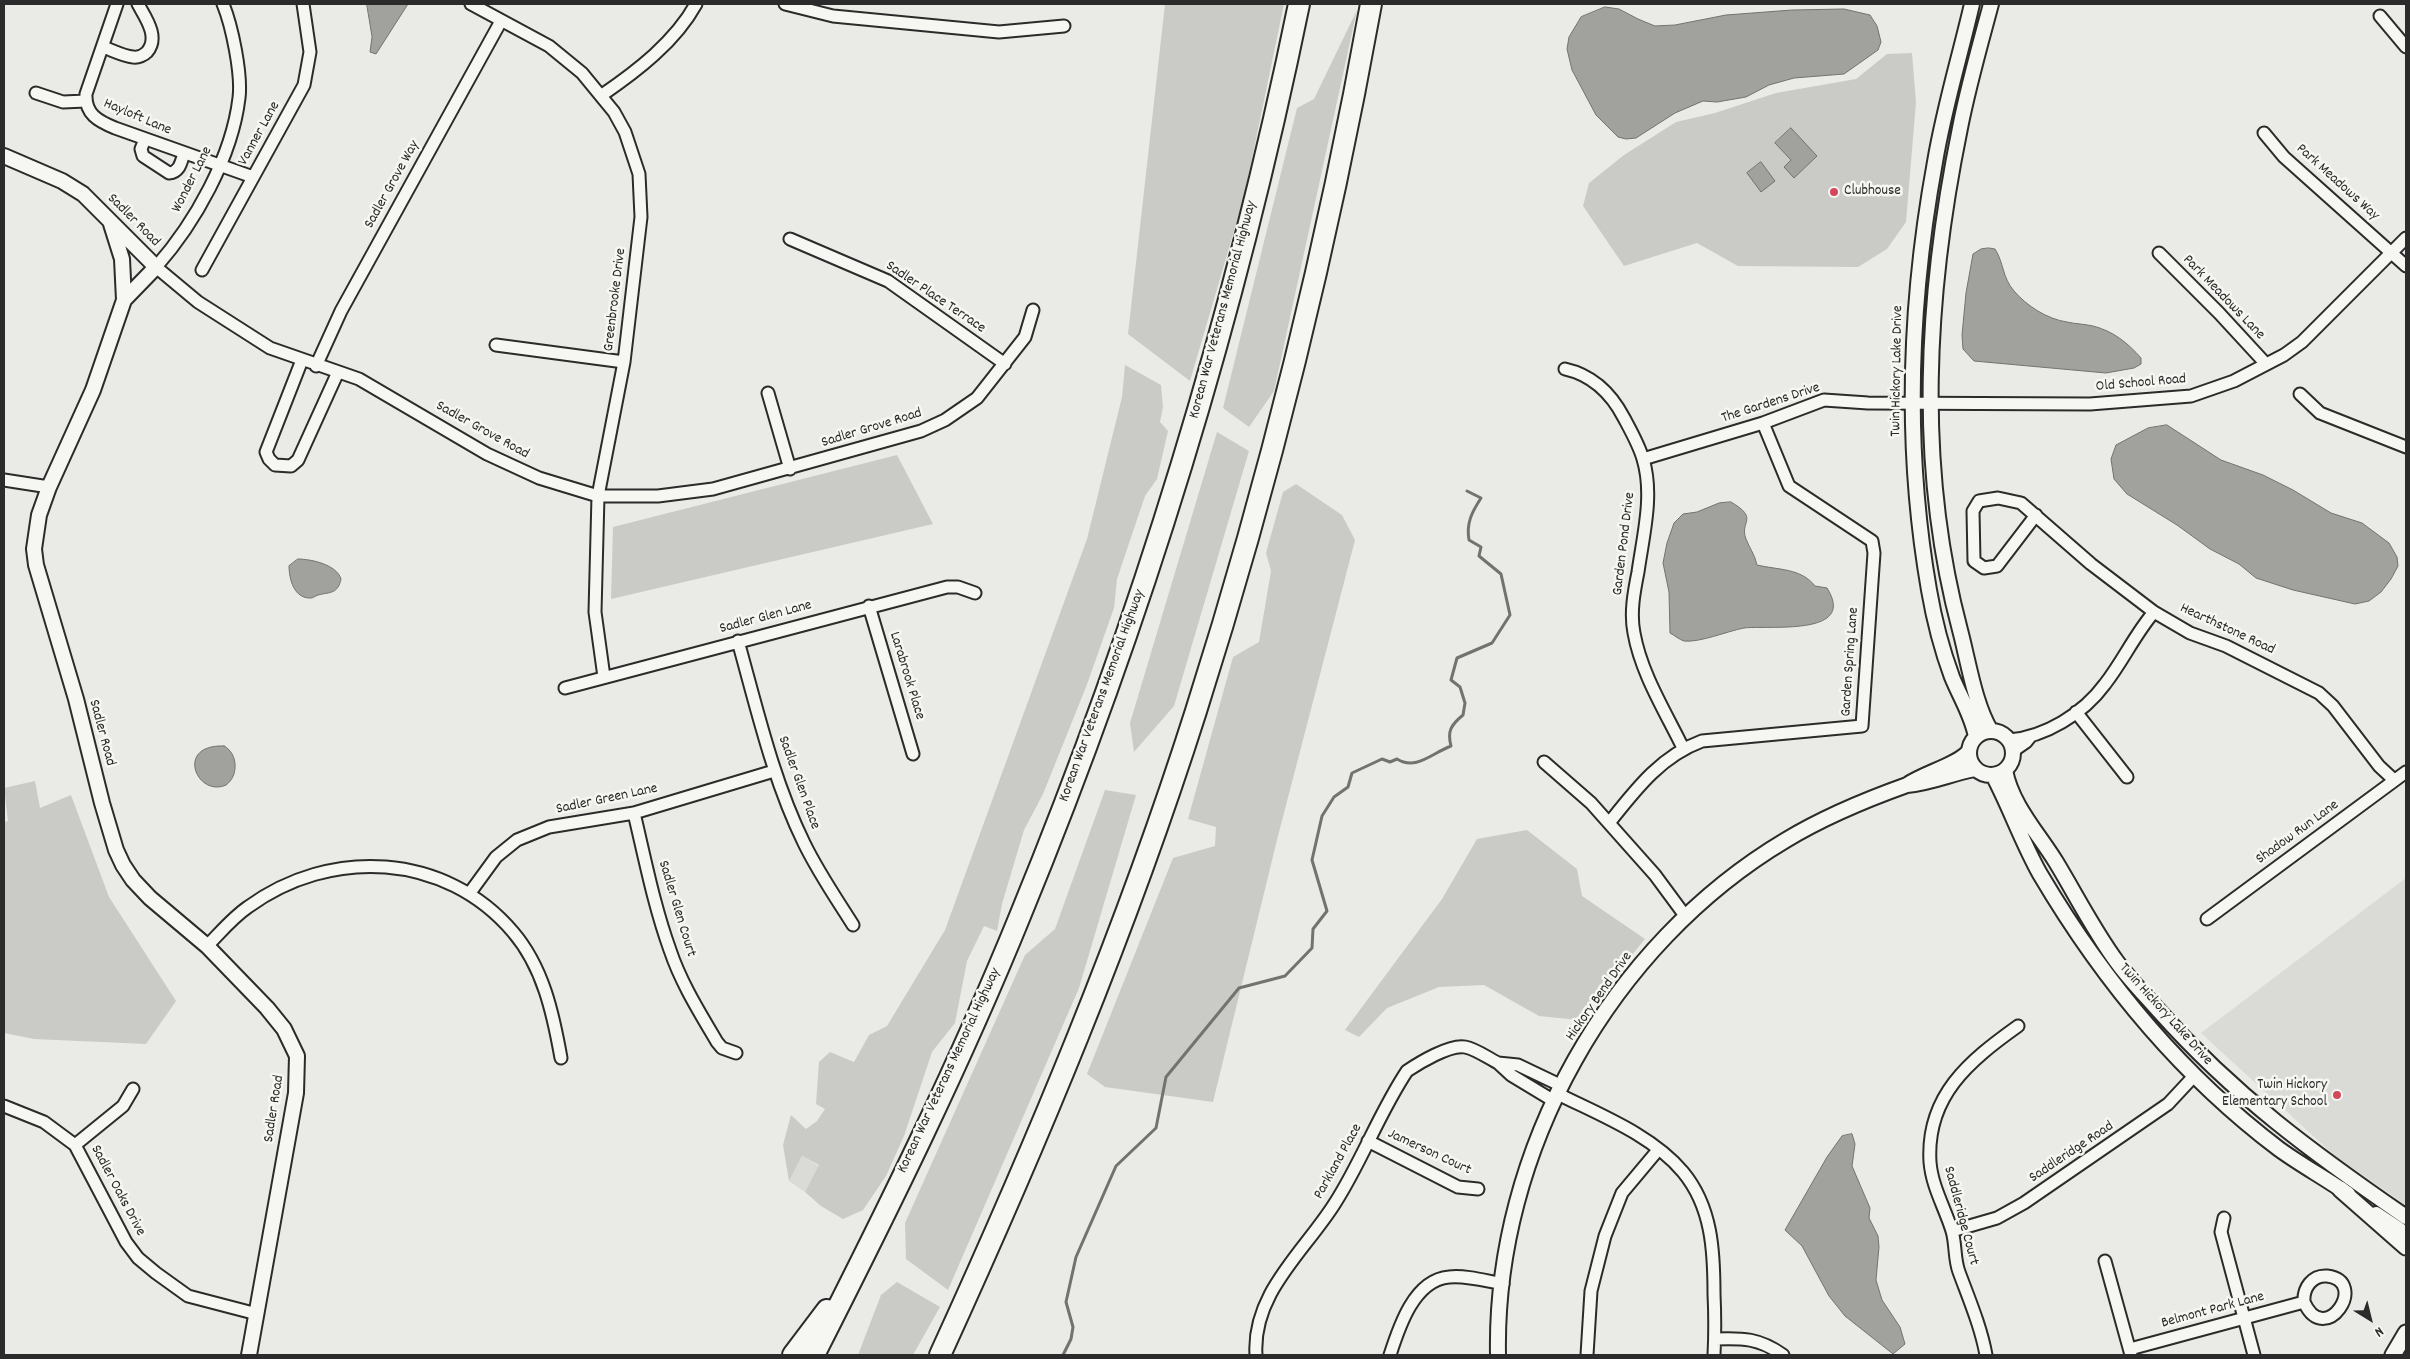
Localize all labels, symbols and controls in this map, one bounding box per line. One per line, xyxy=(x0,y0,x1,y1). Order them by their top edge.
street label: Hayloft Lane xyxy=(100,96,174,140)
street label: Vanner Lane xyxy=(235,99,285,169)
street label: Sadler Grove Way xyxy=(361,138,425,232)
street label: Park Meadows Way xyxy=(2291,141,2383,225)
street label: Wonder Lane xyxy=(169,144,217,216)
place label: Clubhouse xyxy=(1844,183,1901,201)
marker: Clubhouse xyxy=(1828,186,1840,198)
street label: Sadler Road xyxy=(103,191,163,251)
street label: Korean War Veterans Memorial Highway xyxy=(1186,199,1262,421)
street label: Greenbrooke Drive xyxy=(601,247,631,353)
street label: Park Meadows Lane xyxy=(2178,252,2268,344)
street label: Sadler Place Terrace xyxy=(882,258,988,338)
street label: Twin Hickory Lake Drive xyxy=(1888,305,1908,437)
street label: Old School Road xyxy=(2095,371,2187,397)
street label: The Gardens Drive xyxy=(1720,380,1822,428)
street label: Sadler Grove Road xyxy=(432,398,532,464)
street label: Sadler Grove Road xyxy=(820,405,924,453)
street label: Garden Pond Drive xyxy=(1610,491,1640,597)
street label: Korean War Veterans Memorial Highway xyxy=(1056,587,1150,805)
street label: Sadler Glen Lane xyxy=(718,597,814,639)
street label: Hearthstone Road xyxy=(2177,600,2277,660)
street label: Garden Spring Lane xyxy=(1838,607,1864,717)
street label: Larabrook Place xyxy=(884,630,928,722)
street label: Sadler Road xyxy=(84,698,118,768)
street label: Sadler Glen Place xyxy=(773,734,823,832)
street label: Sadler Green Lane xyxy=(555,780,659,820)
street label: Shadow Run Lane xyxy=(2253,797,2343,869)
street label: Sadler Glen Court xyxy=(653,859,699,959)
street label: Hickory Bend Drive xyxy=(1563,949,1637,1045)
street label: Twin Hickory Lake Drive xyxy=(2114,960,2216,1070)
street label: Korean War Veterans Memorial Highway xyxy=(894,966,1006,1176)
street label: Sadler Road xyxy=(261,1074,289,1144)
place label: Twin Hickory Elementary School xyxy=(2222,1077,2327,1112)
marker: Twin Hickory Elementary School xyxy=(2331,1089,2343,1101)
street label: Saddleridge Road xyxy=(2026,1118,2118,1188)
street label: Parkland Place xyxy=(1311,1121,1367,1203)
street label: Jamerson Court xyxy=(1384,1126,1474,1180)
street label: Sadler Oaks Drive xyxy=(86,1142,148,1240)
street label: Saddleridge Court xyxy=(1938,1165,1982,1267)
street label: Belmont Park Lane xyxy=(2160,1289,2266,1333)
north arrow xyxy=(2345,1294,2395,1344)
text: N xyxy=(2370,1321,2388,1341)

